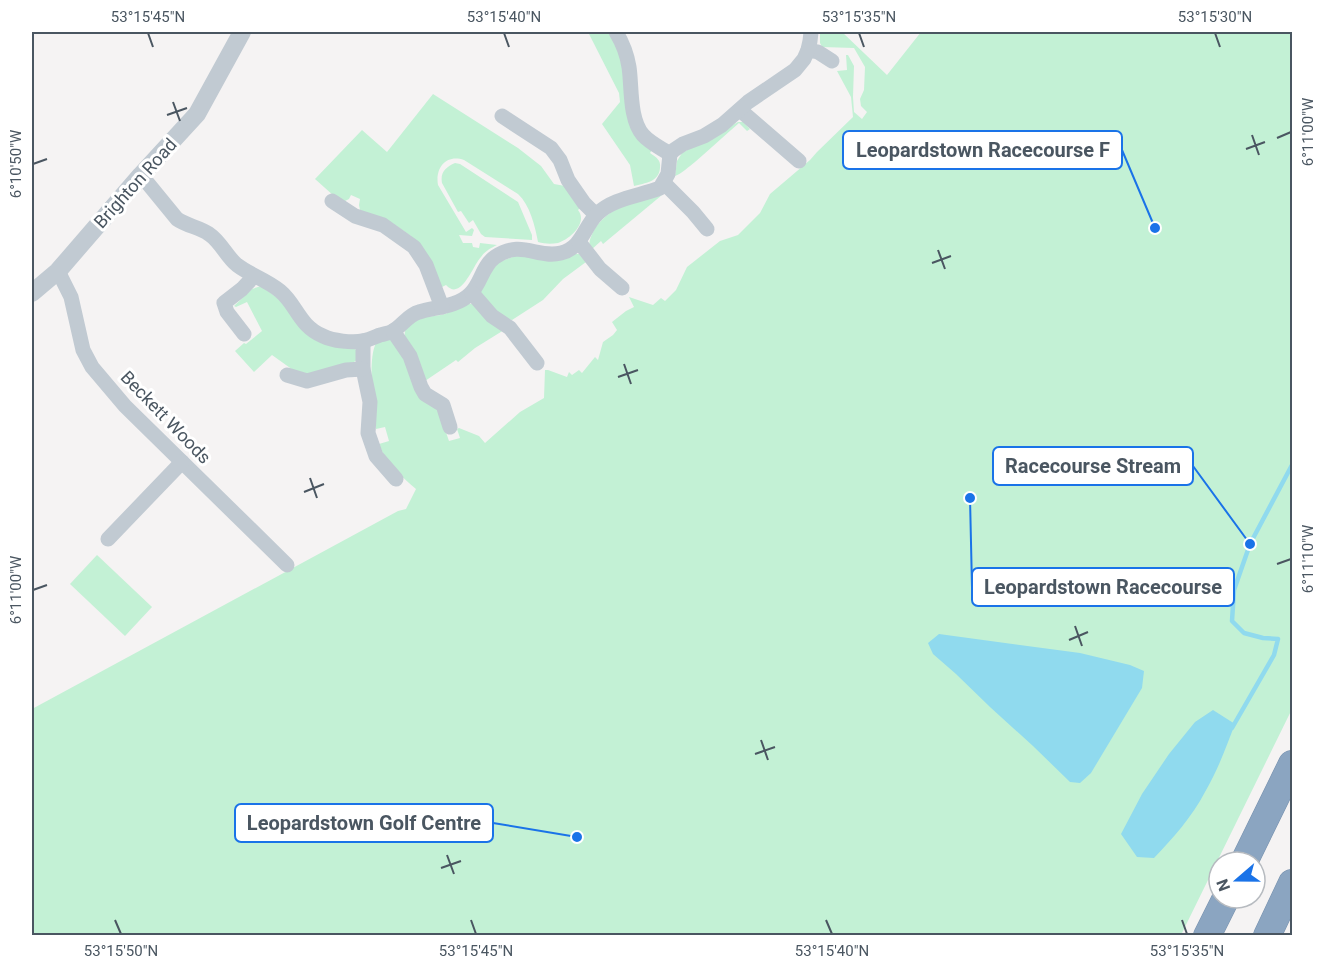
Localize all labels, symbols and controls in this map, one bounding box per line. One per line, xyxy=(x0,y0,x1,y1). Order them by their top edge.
text: 53°15'45"N xyxy=(111,8,185,26)
text: 53°15'40"N xyxy=(467,8,541,26)
text: 53°15'35"N xyxy=(822,8,896,26)
text: 53°15'30"N xyxy=(1178,8,1252,26)
text: 6°11'00"W xyxy=(1299,98,1317,166)
text: 6°10'50"W xyxy=(7,130,25,198)
callout: Leopardstown Racecourse F xyxy=(843,131,1122,169)
street label: Brighton Road xyxy=(89,134,181,232)
text: Leopardstown Racecourse F xyxy=(856,138,1110,162)
street label: Beckett Woods xyxy=(117,366,215,468)
callout: Racecourse Stream xyxy=(993,447,1193,485)
text: Racecourse Stream xyxy=(1005,454,1181,478)
text: 6°11'10"W xyxy=(1299,525,1317,593)
text: 6°11'00"W xyxy=(7,556,25,624)
callout: Leopardstown Racecourse xyxy=(972,568,1234,606)
text: Leopardstown Racecourse xyxy=(984,575,1222,599)
callout: Leopardstown Golf Centre xyxy=(235,804,493,842)
text: Leopardstown Golf Centre xyxy=(247,811,481,835)
north arrow xyxy=(1207,850,1267,910)
text: N xyxy=(1213,876,1234,894)
text: 53°15'50"N xyxy=(84,942,158,960)
text: 53°15'45"N xyxy=(439,942,513,960)
text: 53°15'40"N xyxy=(795,942,869,960)
text: 53°15'35"N xyxy=(1150,942,1224,960)

